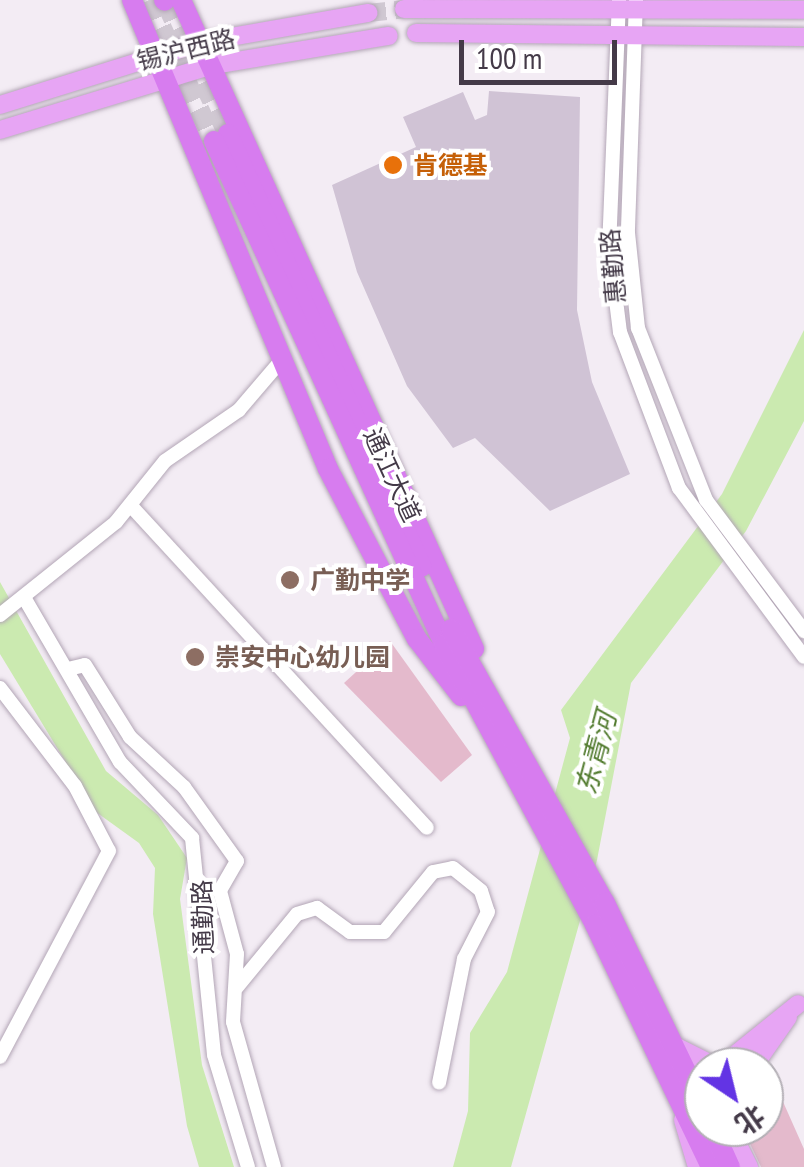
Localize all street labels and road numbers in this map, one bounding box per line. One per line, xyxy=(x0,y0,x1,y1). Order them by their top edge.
street label: 锡沪西路 xyxy=(134,23,238,77)
street label: 惠勤路 xyxy=(595,227,631,305)
street label: 通江大道 xyxy=(357,423,427,527)
street label: 通勤路 xyxy=(187,879,219,955)

